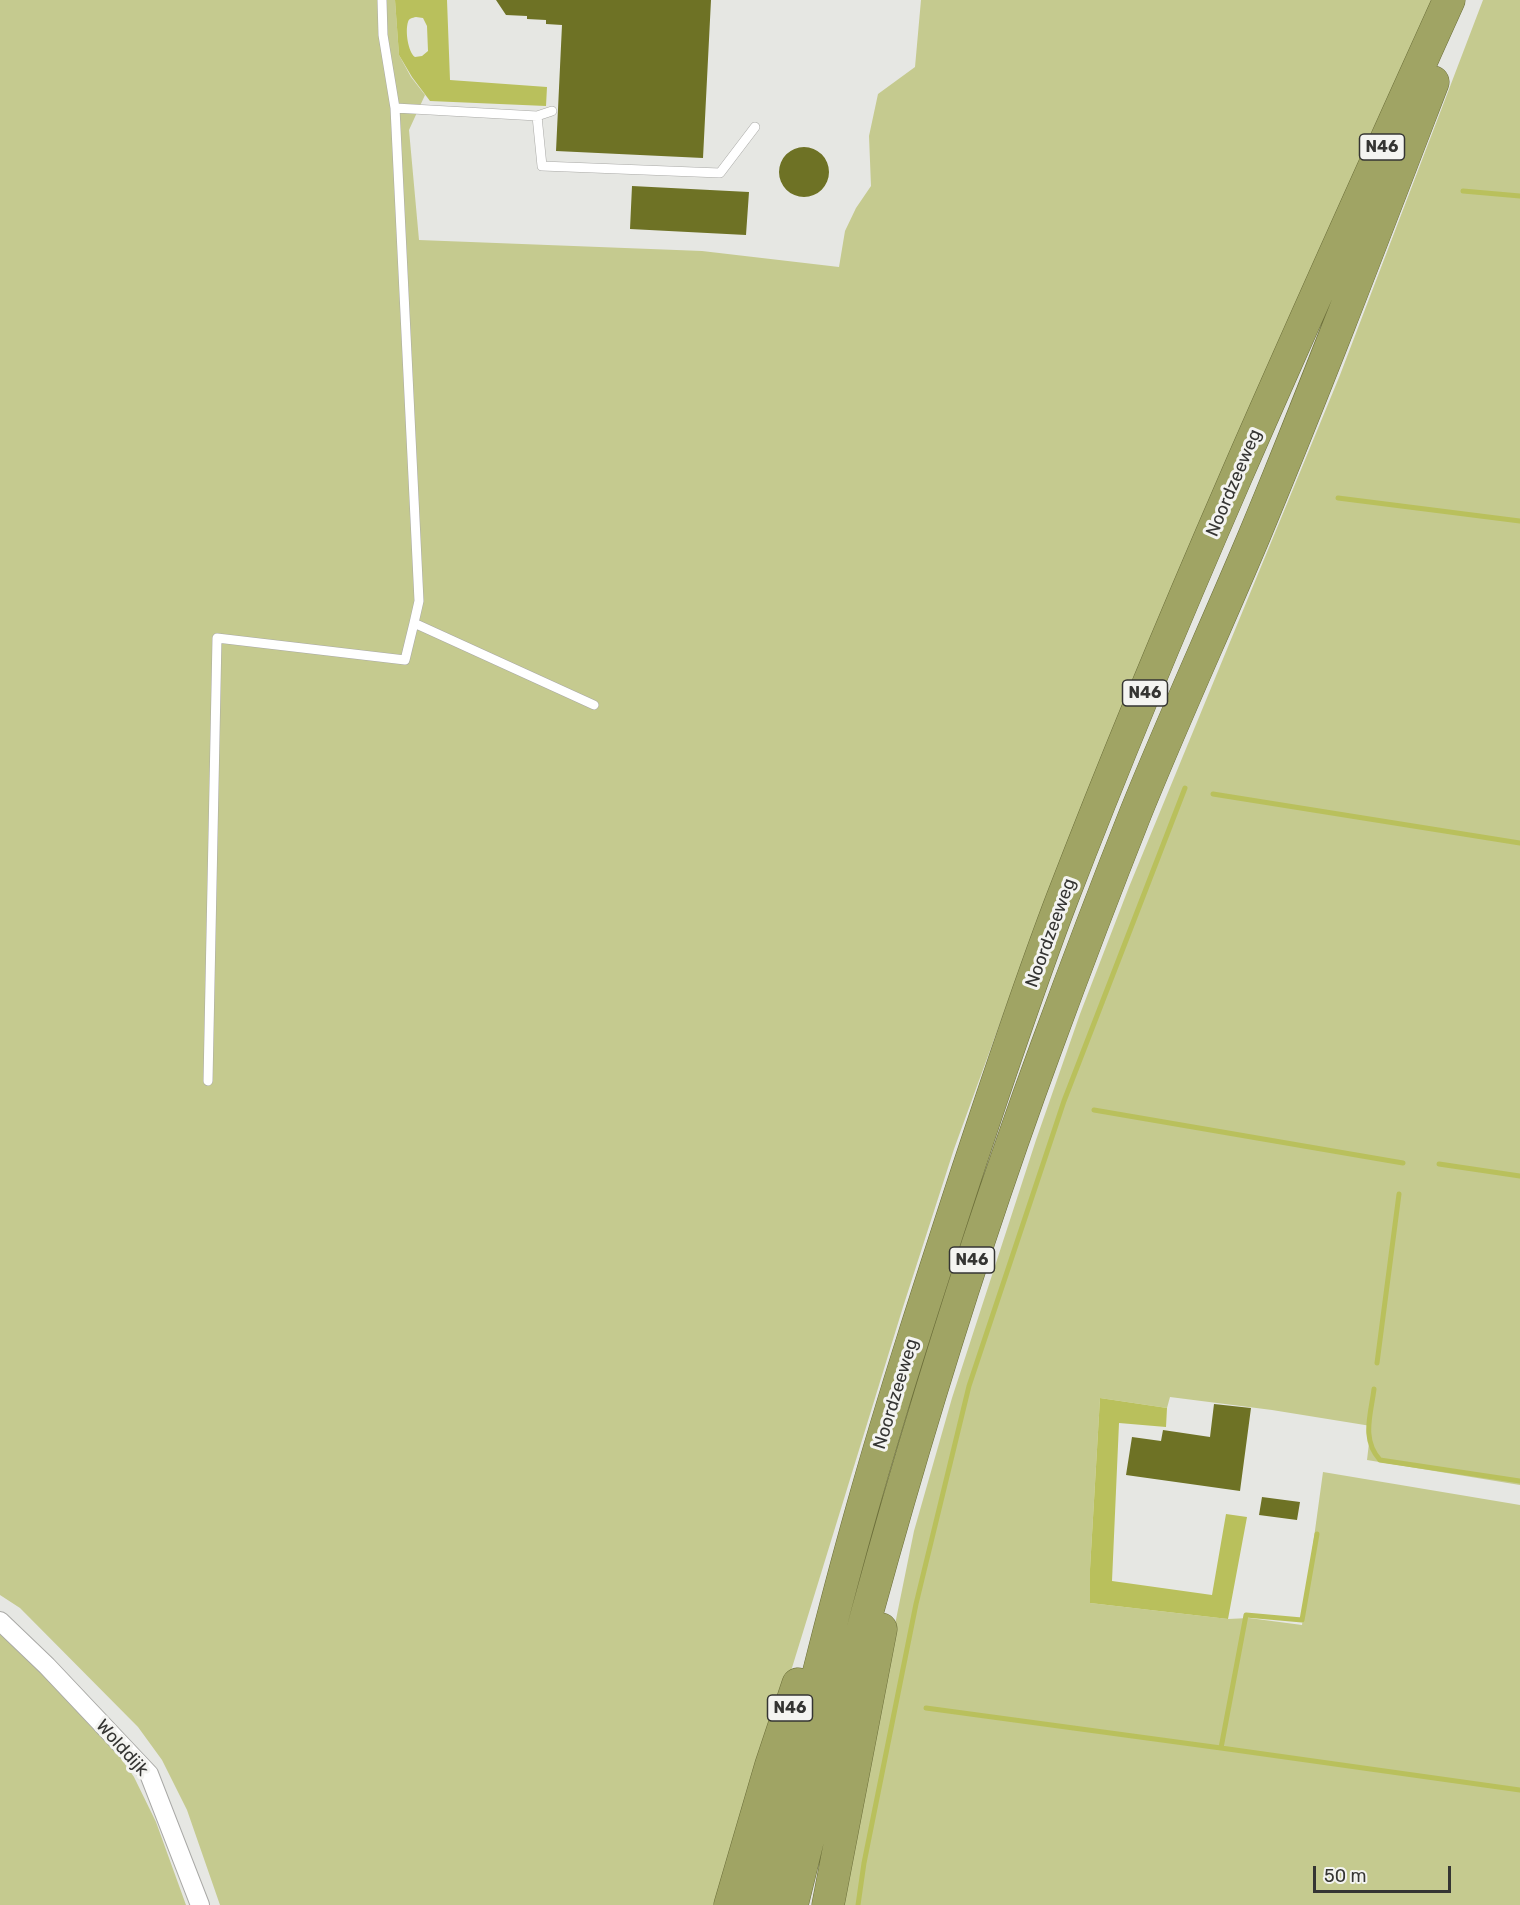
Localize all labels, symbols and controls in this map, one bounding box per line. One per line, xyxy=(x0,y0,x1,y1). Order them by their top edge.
road number: N46 xyxy=(1360,134,1404,160)
street label: Noordzeeweg xyxy=(1202,426,1266,540)
road number: N46 xyxy=(1122,680,1168,706)
street label: Noordzeeweg xyxy=(1021,876,1081,990)
road number: N46 xyxy=(950,1247,994,1273)
street label: Noordzeeweg xyxy=(869,1336,923,1452)
road number: N46 xyxy=(768,1695,812,1721)
street label: Wolddijk xyxy=(91,1715,153,1781)
scale bar xyxy=(1316,1854,1454,1892)
text: 50 m xyxy=(1324,1865,1367,1887)

